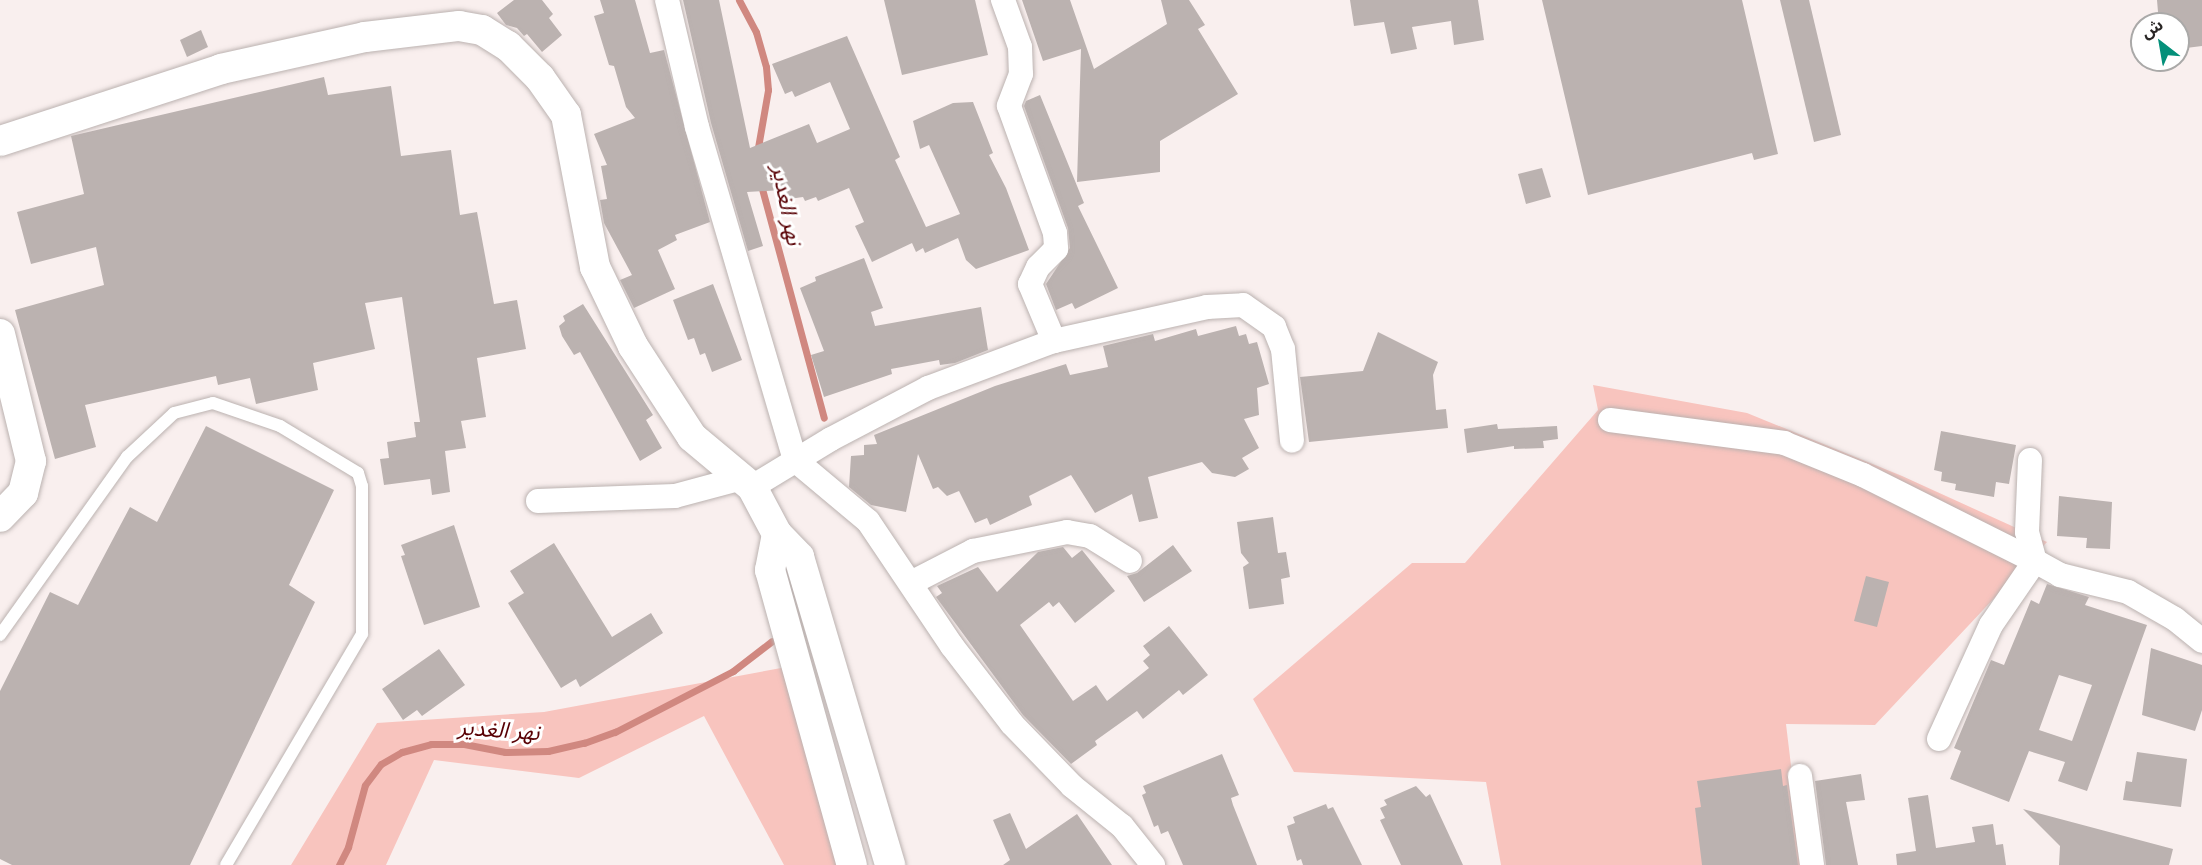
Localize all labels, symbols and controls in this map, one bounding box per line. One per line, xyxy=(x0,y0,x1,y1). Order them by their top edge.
north arrow xyxy=(2130,12,2190,72)
text: ش xyxy=(2137,14,2166,43)
water label: نهر الغدير xyxy=(766,163,808,247)
water label: نهر الغدير xyxy=(458,714,540,746)

